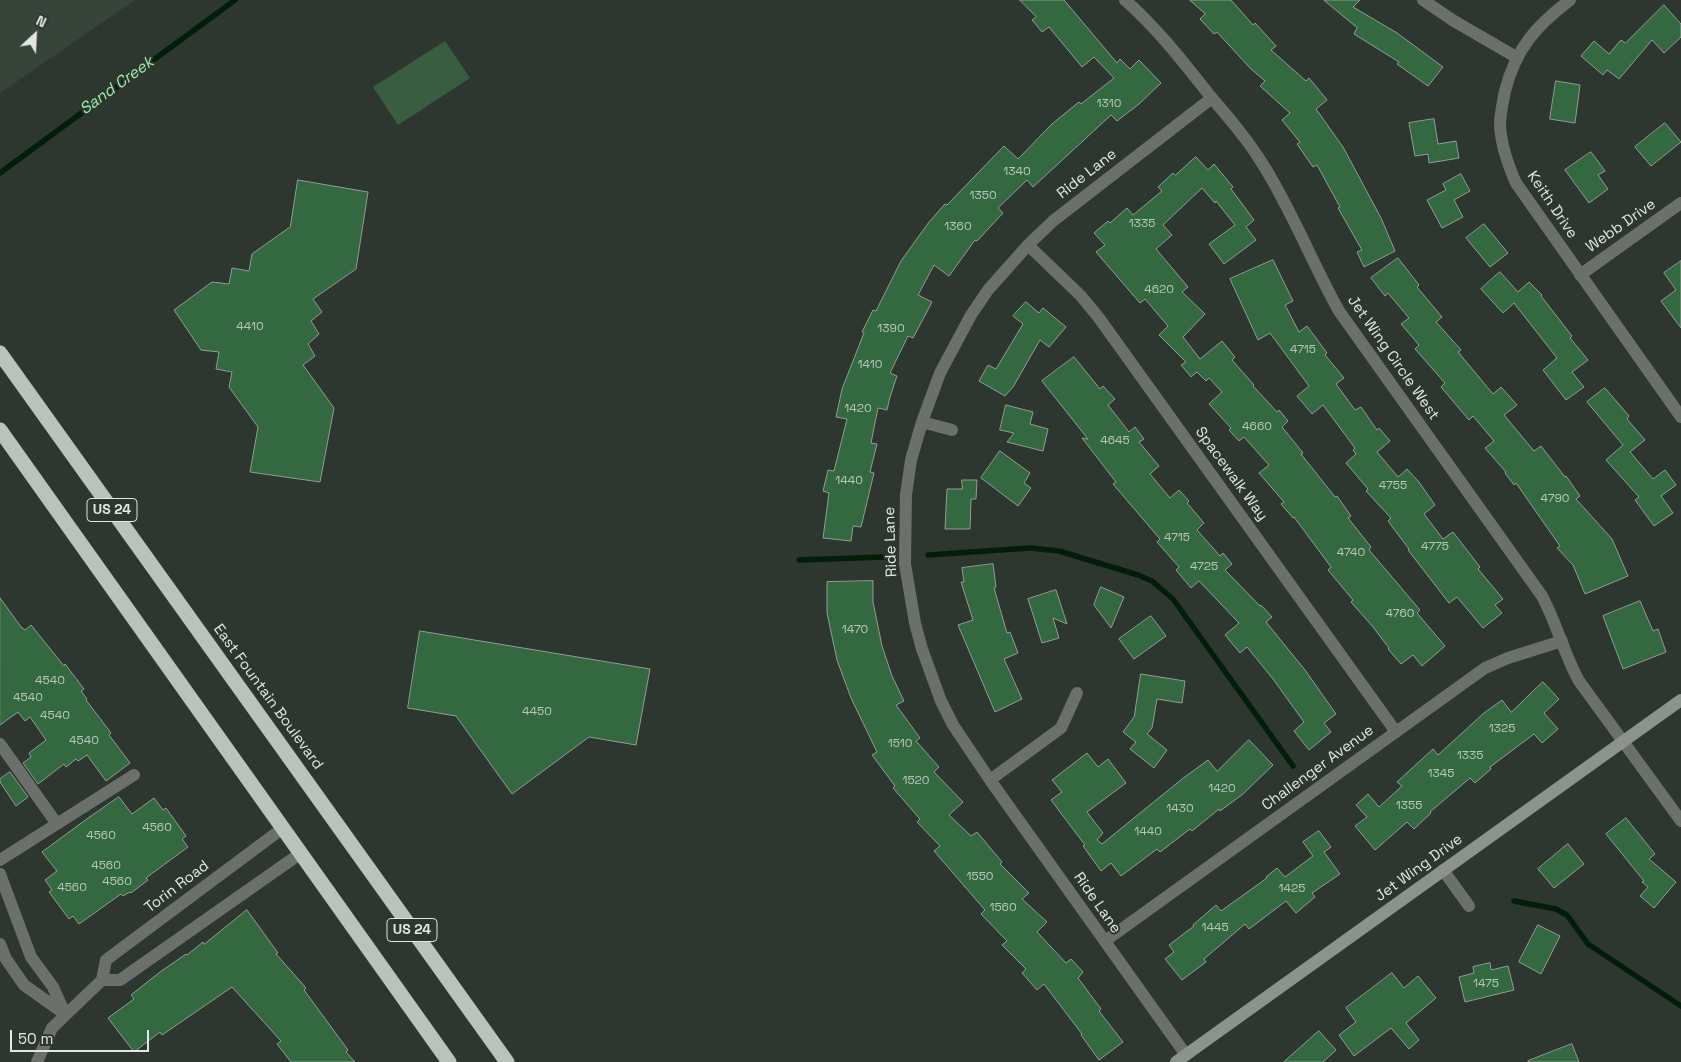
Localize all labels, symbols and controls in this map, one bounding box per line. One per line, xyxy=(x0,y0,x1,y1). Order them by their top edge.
north arrow xyxy=(10,10,60,60)
text: N xyxy=(33,11,49,32)
water label: Sand Creek xyxy=(76,53,158,119)
house number: 1310 xyxy=(1097,97,1121,111)
street label: Ride Lane xyxy=(1054,145,1120,203)
house number: 1340 xyxy=(1003,165,1031,179)
street label: Keith Drive xyxy=(1523,168,1581,242)
house number: 1350 xyxy=(969,189,997,203)
street label: Webb Drive xyxy=(1583,195,1659,257)
house number: 1335 xyxy=(1129,217,1155,231)
house number: 1360 xyxy=(944,220,972,234)
house number: 4620 xyxy=(1144,283,1174,297)
street label: Jet Wing Circle West xyxy=(1343,292,1443,424)
house number: 4410 xyxy=(236,320,264,334)
house number: 1390 xyxy=(877,322,905,336)
house number: 4715 xyxy=(1290,343,1316,357)
house number: 1410 xyxy=(858,358,882,372)
house number: 1420 xyxy=(844,402,872,416)
house number: 4660 xyxy=(1242,420,1272,434)
street label: Spacewalk Way xyxy=(1191,424,1271,524)
house number: 4645 xyxy=(1100,434,1130,448)
house number: 1440 xyxy=(835,474,863,488)
house number: 4755 xyxy=(1379,479,1407,493)
house number: 4790 xyxy=(1541,492,1569,506)
road number: US 24 xyxy=(87,498,137,522)
street label: Ride Lane xyxy=(881,506,901,578)
house number: 4715 xyxy=(1164,531,1190,545)
house number: 4775 xyxy=(1421,540,1449,554)
house number: 4740 xyxy=(1337,546,1365,560)
house number: 4725 xyxy=(1190,560,1218,574)
house number: 4760 xyxy=(1386,607,1414,621)
street label: East Fountain Boulevard xyxy=(209,621,327,773)
house number: 1470 xyxy=(842,623,868,637)
house number: 4540 xyxy=(35,674,65,688)
house number: 4540 xyxy=(13,691,43,705)
house number: 4450 xyxy=(522,705,552,719)
house number: 4540 xyxy=(40,709,70,723)
street label: Challenger Avenue xyxy=(1259,721,1377,815)
house number: 1325 xyxy=(1489,722,1515,736)
house number: 4540 xyxy=(69,734,99,748)
house number: 1510 xyxy=(888,737,912,751)
house number: 1335 xyxy=(1457,749,1483,763)
house number: 1345 xyxy=(1428,767,1454,781)
house number: 1520 xyxy=(902,774,930,788)
house number: 1420 xyxy=(1208,782,1236,796)
house number: 1355 xyxy=(1396,799,1422,813)
house number: 1430 xyxy=(1166,802,1194,816)
house number: 4560 xyxy=(142,821,172,835)
house number: 1440 xyxy=(1134,825,1162,839)
house number: 4560 xyxy=(86,829,116,843)
street label: Jet Wing Drive xyxy=(1372,830,1466,906)
street label: Torin Road xyxy=(141,857,213,917)
house number: 4560 xyxy=(91,859,121,873)
street label: Ride Lane xyxy=(1069,869,1125,937)
house number: 1550 xyxy=(966,870,994,884)
house number: 4560 xyxy=(102,875,132,889)
house number: 4560 xyxy=(57,881,87,895)
house number: 1425 xyxy=(1279,882,1305,896)
house number: 1560 xyxy=(989,901,1017,915)
road number: US 24 xyxy=(387,918,437,942)
house number: 1445 xyxy=(1201,921,1229,935)
house number: 1475 xyxy=(1473,977,1499,991)
scale bar xyxy=(12,1020,151,1052)
text: 50 m xyxy=(18,1029,53,1048)

